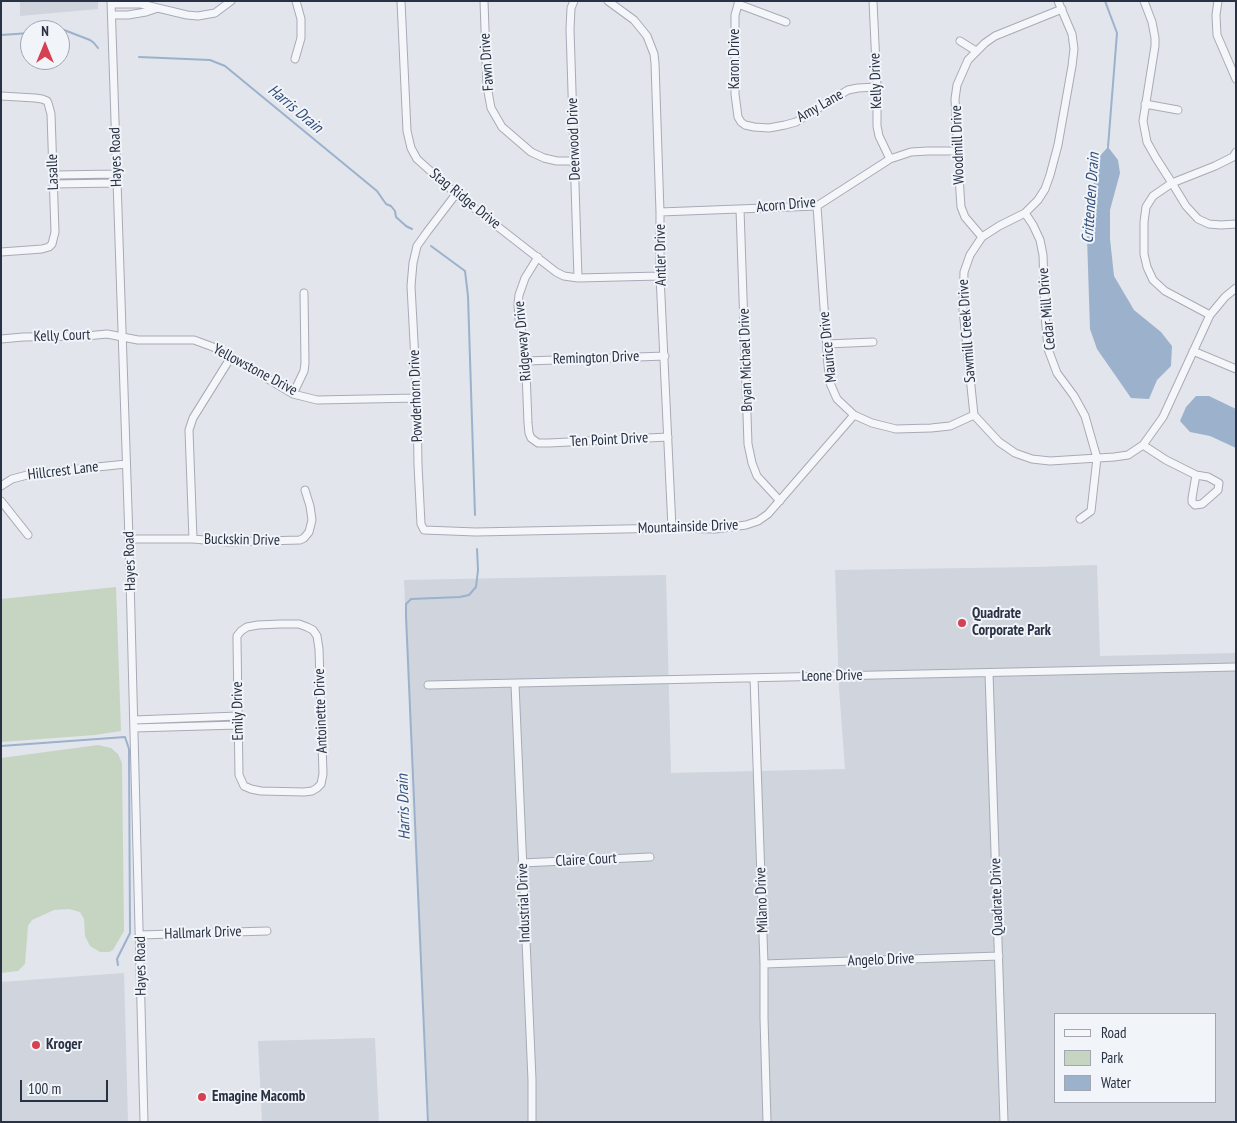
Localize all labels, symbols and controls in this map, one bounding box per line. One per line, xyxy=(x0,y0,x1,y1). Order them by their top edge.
north arrow xyxy=(20,20,70,70)
text: N xyxy=(41,22,49,40)
street label: Karon Drive xyxy=(726,29,744,89)
street label: Fawn Drive xyxy=(476,32,498,92)
street label: Kelly Drive xyxy=(866,53,886,109)
water label: Harris Drain xyxy=(264,81,326,137)
street label: Amy Lane xyxy=(794,86,846,126)
street label: Deerwood Drive xyxy=(564,97,584,181)
street label: Woodmill Drive xyxy=(948,105,968,185)
street label: Hayes Road xyxy=(106,127,126,187)
water label: Crittenden Drain xyxy=(1078,152,1104,244)
street label: Lasalle xyxy=(43,154,63,190)
street label: Stag Ridge Drive xyxy=(426,165,504,233)
street label: Acorn Drive xyxy=(756,193,816,217)
street label: Antler Drive xyxy=(651,224,671,286)
street label: Cedar Mill Drive xyxy=(1034,267,1060,351)
street label: Sawmill Creek Drive xyxy=(954,279,980,383)
street label: Ridgeway Drive xyxy=(511,300,535,382)
street label: Bryan Michael Drive xyxy=(735,308,757,412)
street label: Maurice Drive xyxy=(815,311,841,383)
street label: Kelly Court xyxy=(33,326,91,346)
street label: Yellowstone Drive xyxy=(210,340,300,400)
street label: Remington Drive xyxy=(553,347,639,369)
street label: Powderhorn Drive xyxy=(405,349,427,443)
street label: Ten Point Drive xyxy=(569,429,649,451)
street label: Hillcrest Lane xyxy=(27,458,99,484)
street label: Mountainside Drive xyxy=(637,516,739,538)
street label: Buckskin Drive xyxy=(204,530,280,550)
street label: Hayes Road xyxy=(120,531,140,591)
place label: Quadrate Corporate Park xyxy=(972,605,1051,640)
marker: Quadrate Corporate Park xyxy=(956,617,968,629)
street label: Leone Drive xyxy=(801,666,863,686)
street label: Antoinette Drive xyxy=(311,668,331,754)
street label: Emily Drive xyxy=(228,681,248,741)
water label: Harris Drain xyxy=(393,774,415,840)
street label: Claire Court xyxy=(555,849,617,871)
street label: Quadrate Drive xyxy=(987,858,1007,936)
street label: Industrial Drive xyxy=(514,863,534,943)
street label: Milano Drive xyxy=(752,867,772,933)
street label: Hallmark Drive xyxy=(164,923,242,943)
street label: Hayes Road xyxy=(131,936,151,996)
street label: Angelo Drive xyxy=(847,950,915,970)
legend xyxy=(1054,1013,1217,1103)
text: Road xyxy=(1101,1023,1127,1042)
place label: Kroger xyxy=(46,1036,82,1054)
marker: Kroger xyxy=(30,1039,42,1051)
text: Park xyxy=(1101,1048,1123,1067)
scale bar xyxy=(22,1070,110,1102)
text: Water xyxy=(1101,1073,1131,1092)
text: 100 m xyxy=(28,1079,61,1098)
place label: Emagine Macomb xyxy=(212,1088,305,1106)
marker: Emagine Macomb xyxy=(196,1091,208,1103)

